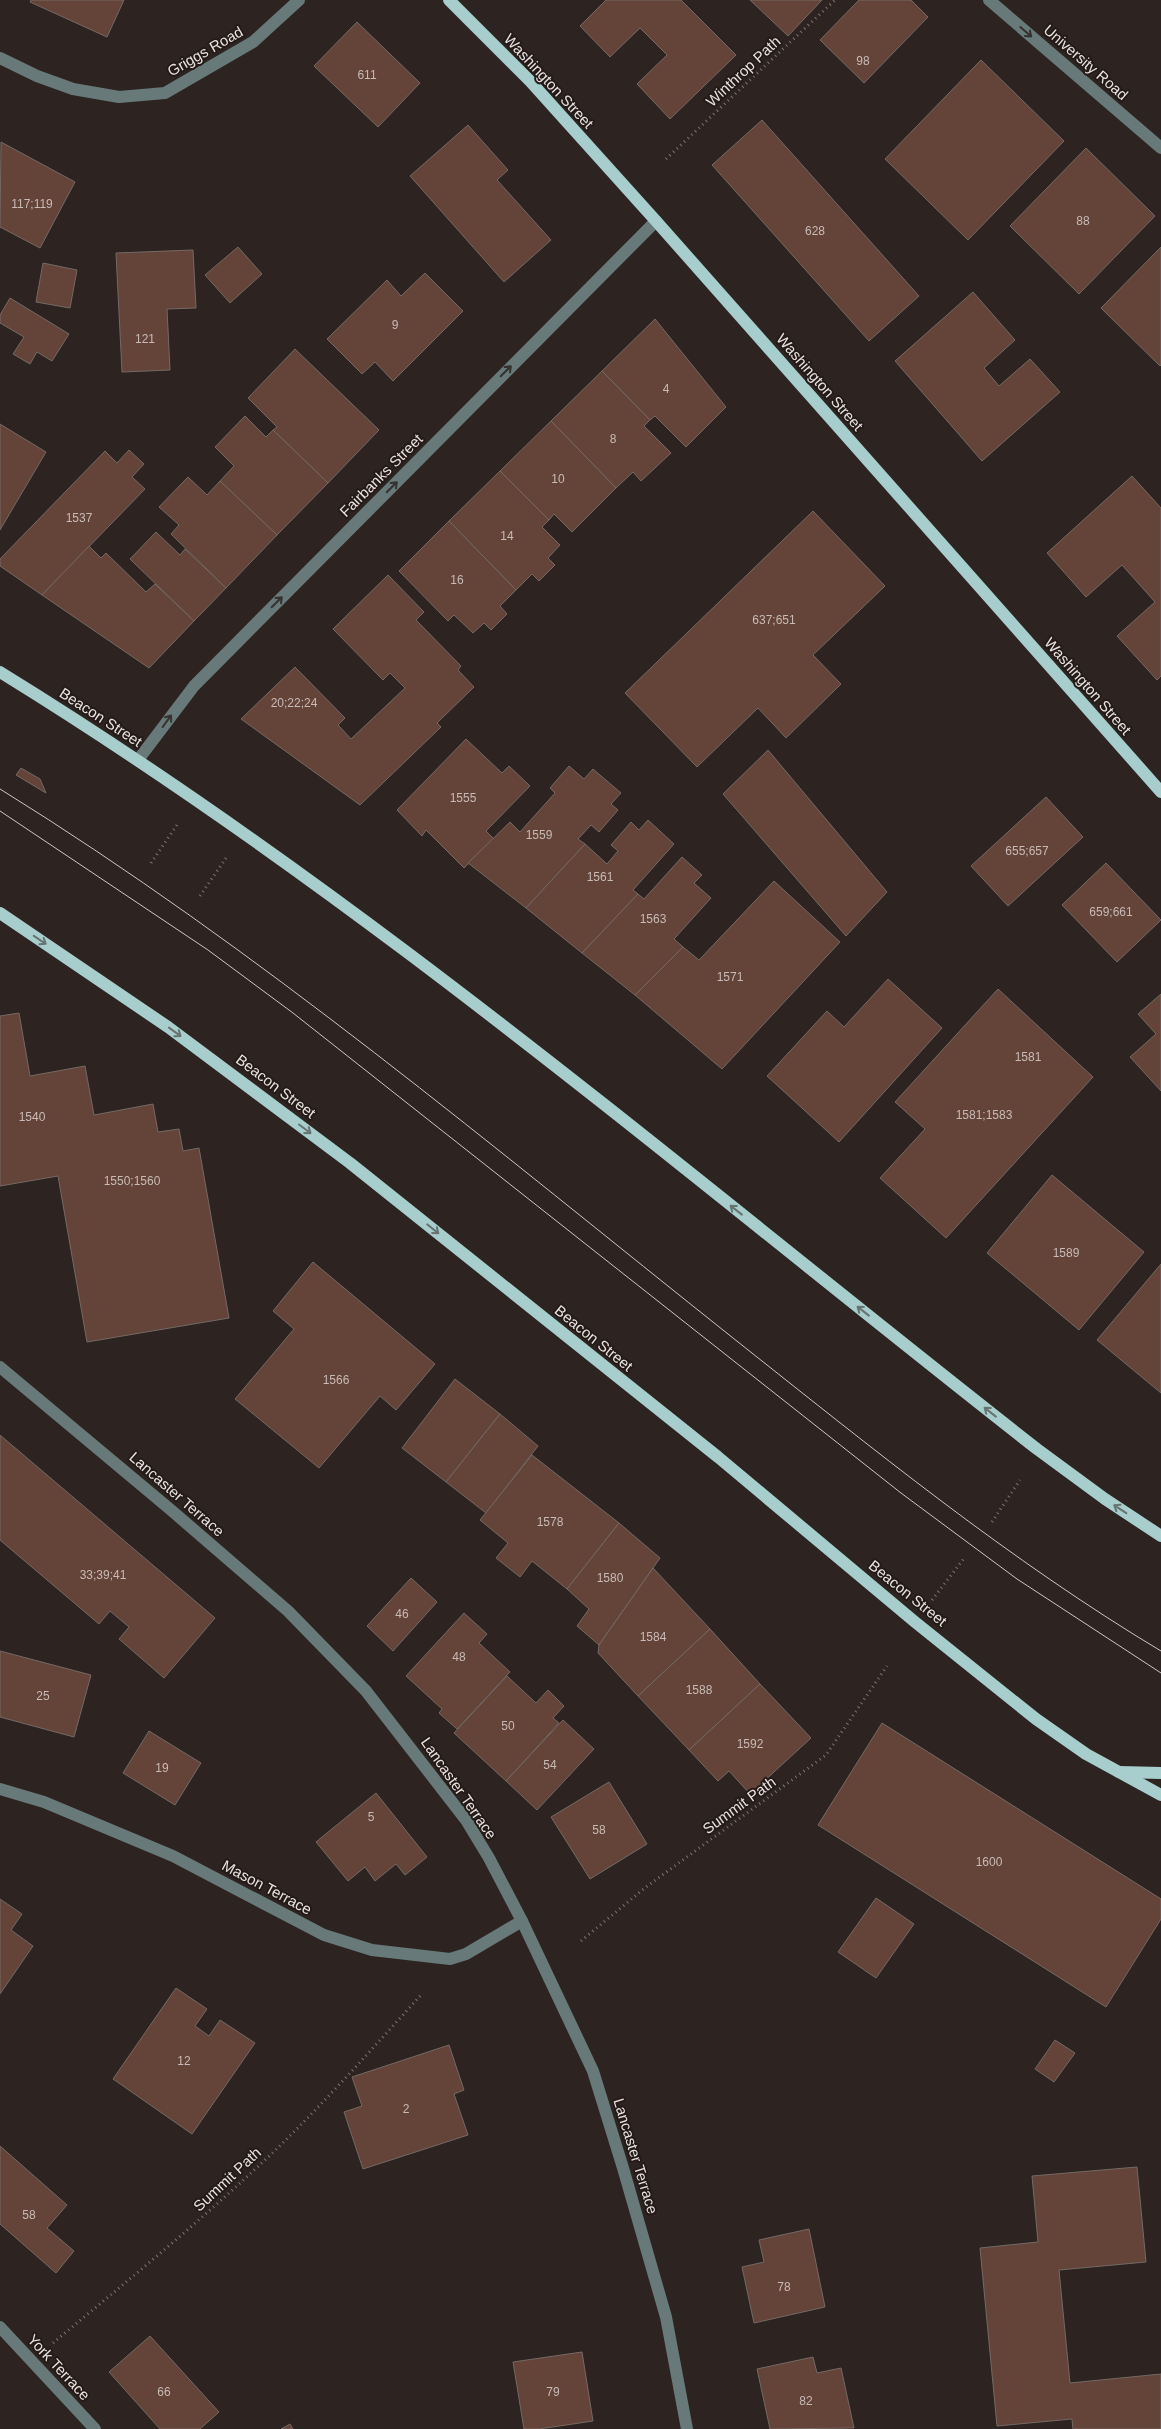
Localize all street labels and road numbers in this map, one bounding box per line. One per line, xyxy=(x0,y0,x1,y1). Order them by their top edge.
street label: University Road xyxy=(1040,21,1132,103)
street label: Griggs Road xyxy=(164,23,246,79)
street label: Washington Street xyxy=(501,30,598,132)
street label: Winthrop Path xyxy=(702,32,784,110)
street label: Washington Street xyxy=(773,330,867,435)
street label: Fairbanks Street xyxy=(336,429,427,520)
street label: Washington Street xyxy=(1041,634,1135,739)
street label: Beacon Street xyxy=(57,684,146,750)
street label: Beacon Street xyxy=(233,1051,320,1122)
street label: Beacon Street xyxy=(552,1301,637,1375)
street label: Lancaster Terrace xyxy=(126,1448,228,1540)
street label: Beacon Street xyxy=(866,1556,951,1630)
street label: Lancaster Terrace xyxy=(418,1734,500,1842)
street label: Summit Path xyxy=(699,1773,779,1837)
street label: Mason Terrace xyxy=(219,1856,315,1918)
street label: Lancaster Terrace xyxy=(610,2096,662,2216)
street label: Summit Path xyxy=(190,2144,264,2214)
street label: York Terrace xyxy=(24,2331,94,2403)

